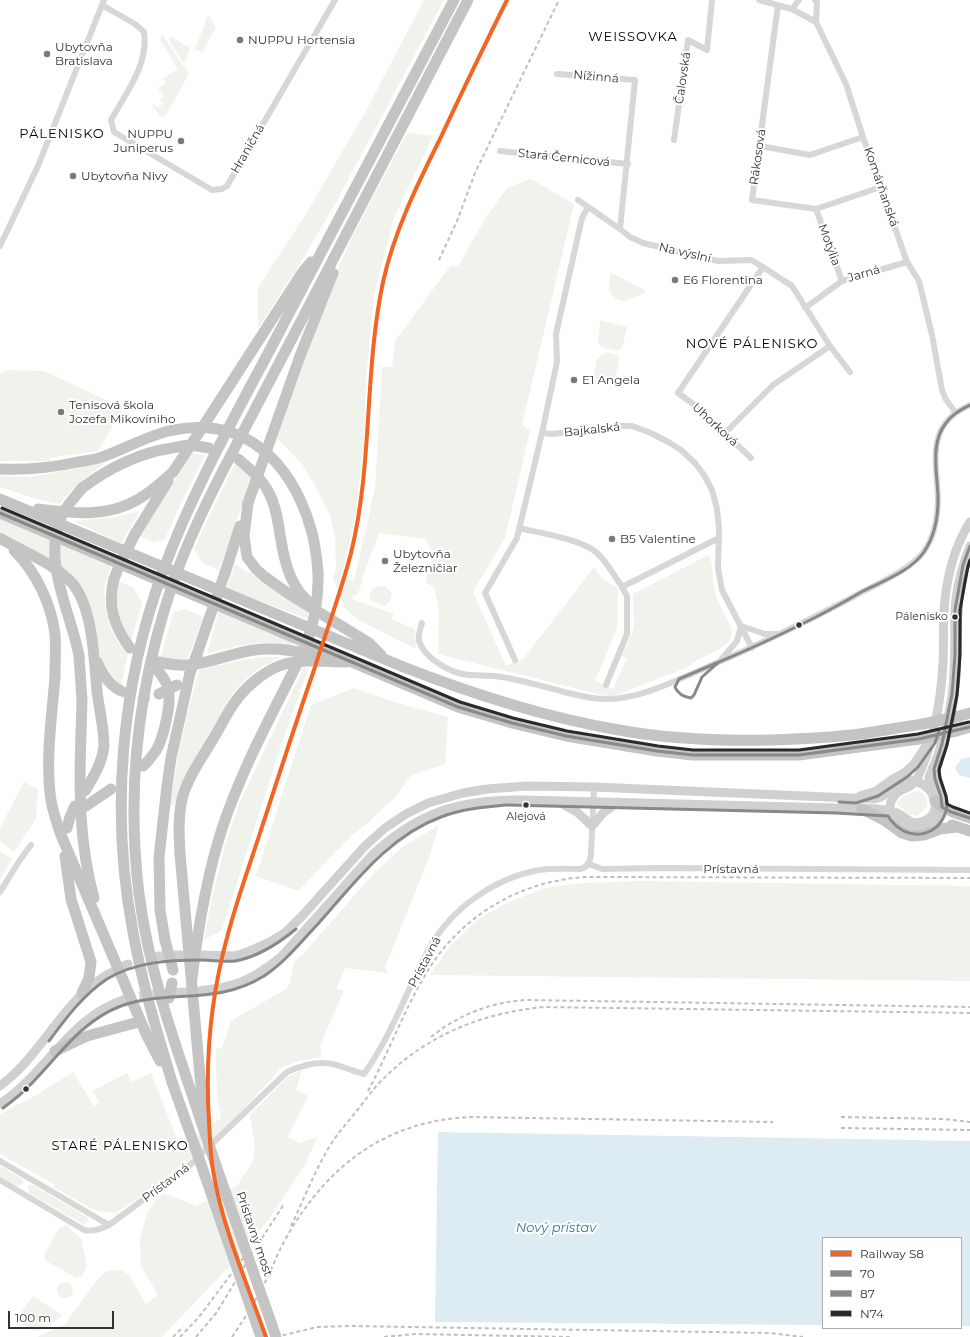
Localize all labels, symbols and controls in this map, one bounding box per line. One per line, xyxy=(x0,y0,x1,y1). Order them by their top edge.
district label: WEISSOVKA xyxy=(588,29,678,45)
place label: NUPPU Hortensia xyxy=(248,33,355,47)
marker: NUPPU Hortensia xyxy=(235,35,245,45)
place label: Ubytovňa Bratislava xyxy=(55,40,113,68)
marker: Ubytovňa Bratislava xyxy=(42,49,52,59)
street label: Čalovská xyxy=(672,51,694,105)
street label: Nížinná xyxy=(573,68,619,86)
street label: Hraničná xyxy=(228,122,268,176)
district label: PÁLENISKO xyxy=(19,126,105,142)
place label: NUPPU Juniperus xyxy=(113,127,173,155)
street label: Rákosová xyxy=(747,128,769,186)
marker: NUPPU Juniperus xyxy=(176,136,186,146)
street label: Komárňanská xyxy=(861,145,901,229)
street label: Stará Černicová xyxy=(517,146,611,170)
place label: Ubytovňa Nivy xyxy=(81,169,168,183)
marker: Ubytovňa Nivy xyxy=(68,171,78,181)
street label: Motýlia xyxy=(815,222,843,268)
street label: Na výslní xyxy=(657,240,713,266)
street label: Jarná xyxy=(846,263,882,285)
place label: E6 Florentina xyxy=(683,273,763,287)
marker: E6 Florentina xyxy=(670,275,680,285)
district label: NOVÉ PÁLENISKO xyxy=(686,336,818,352)
place label: E1 Angela xyxy=(582,373,640,387)
marker: E1 Angela xyxy=(569,375,579,385)
place label: Tenisová škola Jozefa Mikovíniho xyxy=(69,398,176,426)
street label: Uhorková xyxy=(689,400,741,450)
marker: Tenisová škola Jozefa Mikovíniho xyxy=(56,407,66,417)
street label: Bajkalská xyxy=(563,420,621,440)
place label: B5 Valentine xyxy=(620,532,696,546)
marker: B5 Valentine xyxy=(607,534,617,544)
place label: Ubytovňa Železničiar xyxy=(393,547,458,575)
marker: Ubytovňa Železničiar xyxy=(380,556,390,566)
place label: Pálenisko xyxy=(895,610,948,624)
marker: Pálenisko xyxy=(950,612,960,622)
unlabelled marker xyxy=(794,620,804,630)
marker: Alejová xyxy=(521,800,531,810)
place label: Alejová xyxy=(506,810,546,824)
street label: Prístavná xyxy=(703,862,759,876)
street label: Prístavná xyxy=(406,934,444,990)
unlabelled marker xyxy=(21,1084,31,1094)
district label: STARÉ PÁLENISKO xyxy=(51,1138,189,1154)
street label: Prístavná xyxy=(140,1161,192,1205)
street label: Prístavný most xyxy=(233,1190,275,1278)
water label: Nový prístav xyxy=(516,1220,596,1236)
legend xyxy=(822,1237,962,1329)
text: Railway S8 xyxy=(860,1246,924,1261)
text: 70 xyxy=(860,1266,875,1281)
text: 87 xyxy=(860,1286,875,1301)
scale bar xyxy=(10,1303,116,1329)
text: N74 xyxy=(860,1306,884,1321)
text: 100 m xyxy=(15,1310,51,1325)

